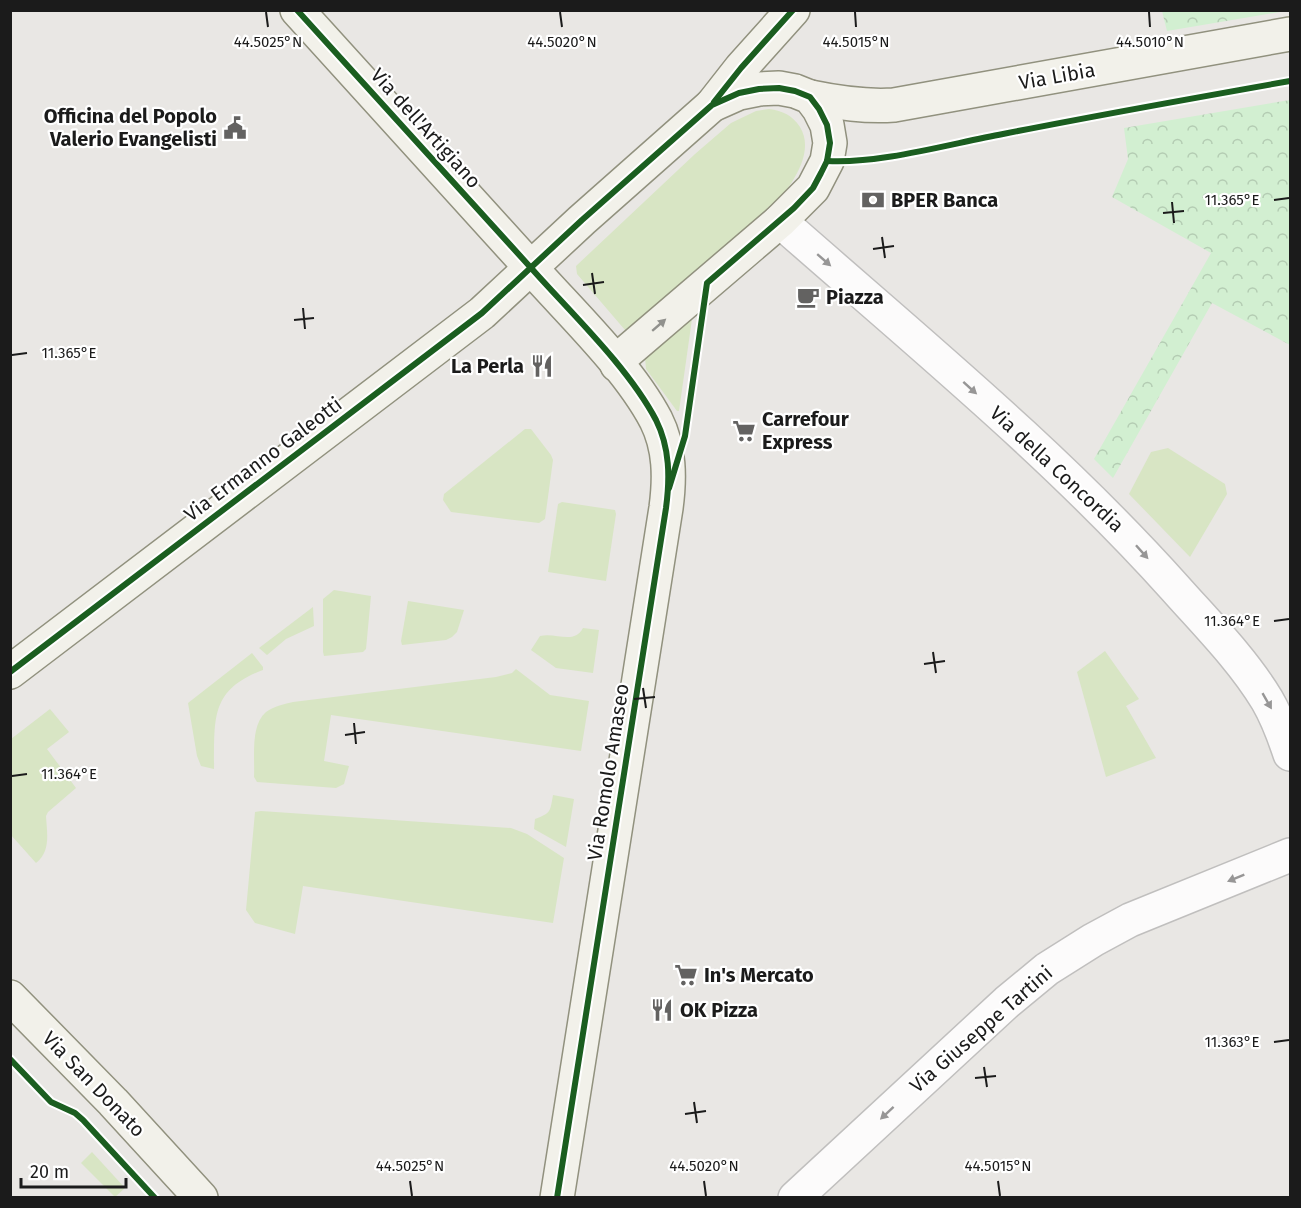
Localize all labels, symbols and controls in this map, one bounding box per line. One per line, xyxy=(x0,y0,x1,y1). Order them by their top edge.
text: 44.5025°N xyxy=(234,33,302,51)
text: 44.5020°N xyxy=(527,33,597,51)
text: 44.5015°N xyxy=(822,33,890,51)
text: 44.5010°N xyxy=(1116,33,1184,51)
street label: Via Libia xyxy=(1017,58,1097,94)
street label: Via dell'Artigiano xyxy=(366,63,486,193)
place label: Officina del Popolo Valerio Evangelisti xyxy=(44,104,217,151)
public building icon: Officina del Popolo Valerio Evangelisti xyxy=(222,115,248,141)
bank icon: BPER Banca xyxy=(860,187,886,213)
place label: BPER Banca xyxy=(891,188,998,212)
text: 11.365°E xyxy=(1204,191,1260,209)
one-way arrow xyxy=(816,253,831,266)
cafe icon: Piazza xyxy=(795,284,821,310)
place label: Piazza xyxy=(826,285,884,309)
one-way arrow xyxy=(651,319,666,332)
text: 11.365°E xyxy=(41,344,97,362)
restaurant icon: La Perla xyxy=(529,353,555,379)
place label: La Perla xyxy=(451,354,524,378)
one-way arrow xyxy=(963,381,978,395)
street label: Via Ermanno Galeotti xyxy=(179,392,347,526)
street label: Via della Concordia xyxy=(985,401,1129,537)
place label: Carrefour Express xyxy=(762,407,850,454)
supermarket icon: Carrefour Express xyxy=(731,418,757,444)
one-way arrow xyxy=(1135,544,1149,559)
text: 11.364°E xyxy=(1204,612,1260,630)
street label: Via Romolo Amaseo xyxy=(582,682,634,862)
one-way arrow xyxy=(1261,693,1272,709)
text: 11.364°E xyxy=(41,765,97,783)
one-way arrow xyxy=(1227,873,1245,883)
street label: Via Giuseppe Tartini xyxy=(905,961,1057,1097)
supermarket icon: In's Mercato xyxy=(673,962,699,988)
place label: In's Mercato xyxy=(704,963,814,987)
restaurant icon: OK Pizza xyxy=(649,997,675,1023)
place label: OK Pizza xyxy=(680,998,758,1022)
street label: Via San Donato xyxy=(38,1026,150,1142)
text: 11.363°E xyxy=(1204,1033,1260,1051)
one-way arrow xyxy=(880,1105,894,1119)
scale bar xyxy=(21,1151,126,1189)
text: 44.5025°N xyxy=(376,1157,444,1175)
text: 44.5020°N xyxy=(669,1157,739,1175)
text: 44.5015°N xyxy=(964,1157,1032,1175)
text: 20 m xyxy=(30,1161,69,1183)

